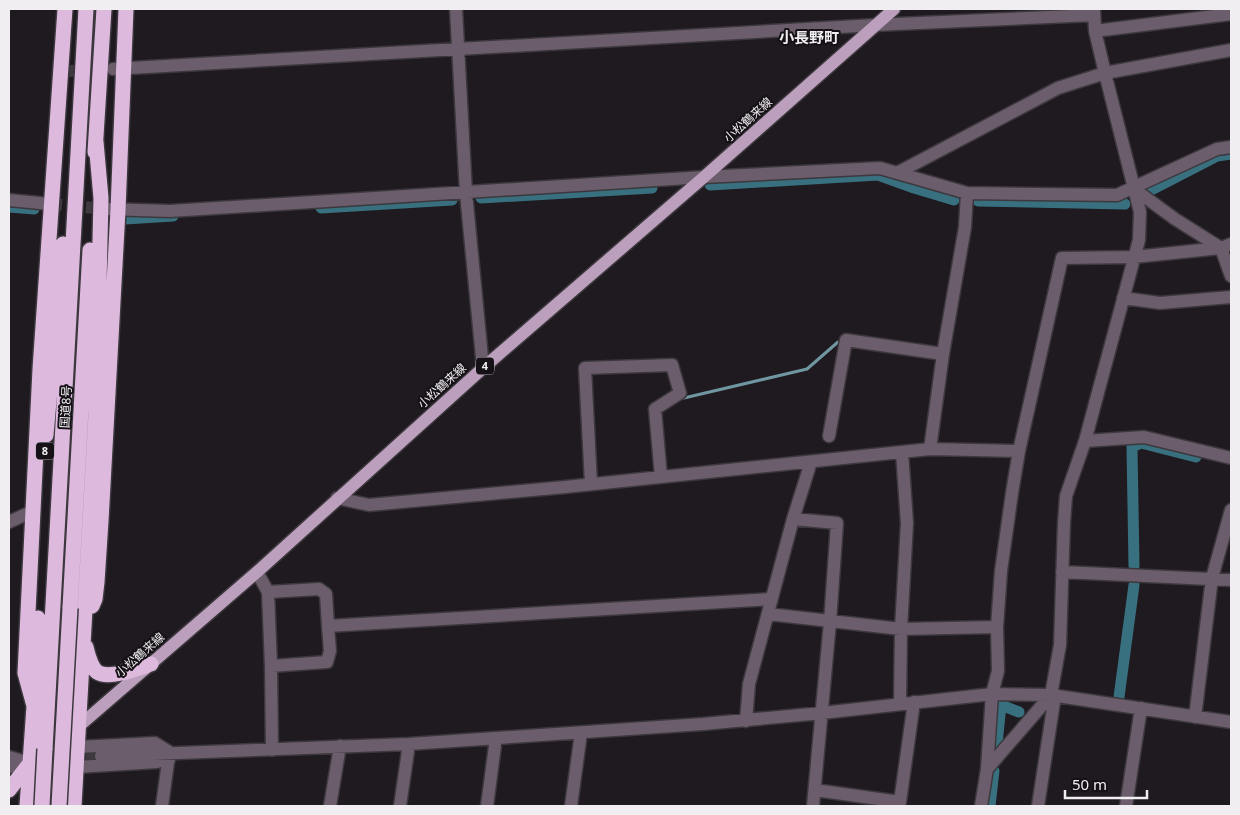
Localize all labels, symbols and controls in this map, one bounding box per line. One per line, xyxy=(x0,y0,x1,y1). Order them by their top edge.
district label: 小長野町 xyxy=(779,27,839,47)
street label: 小松鶴来線 xyxy=(720,93,776,146)
road number: 4 xyxy=(476,358,494,374)
street label: 小松鶴来線 xyxy=(414,359,470,412)
street label: 国道8号 xyxy=(56,385,75,429)
road number: 8 xyxy=(36,442,54,460)
street label: 小松鶴来線 xyxy=(111,629,168,681)
scale bar xyxy=(1065,768,1148,800)
text: 50 m xyxy=(1072,774,1107,794)

